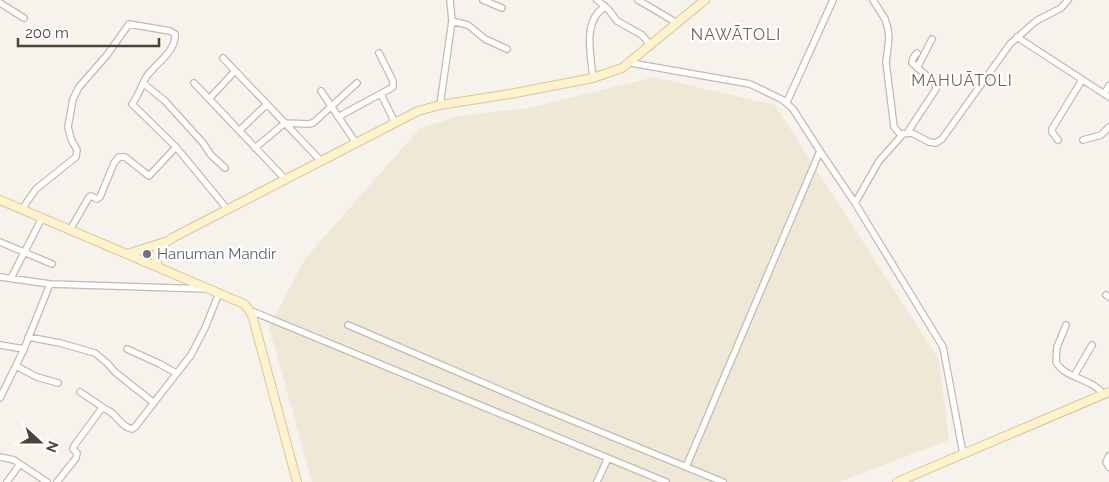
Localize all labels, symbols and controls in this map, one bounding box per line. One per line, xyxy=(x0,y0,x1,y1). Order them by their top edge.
scale bar xyxy=(18,15,159,47)
text: 200 m xyxy=(25,24,69,42)
district label: NAWĀTOLI xyxy=(691,25,781,44)
district label: MAHUĀTOLI xyxy=(911,71,1013,90)
place label: Hanuman Mandir xyxy=(157,245,277,263)
marker: Hanuman Mandir xyxy=(141,248,153,260)
north arrow xyxy=(15,417,65,467)
text: N xyxy=(43,439,62,455)

